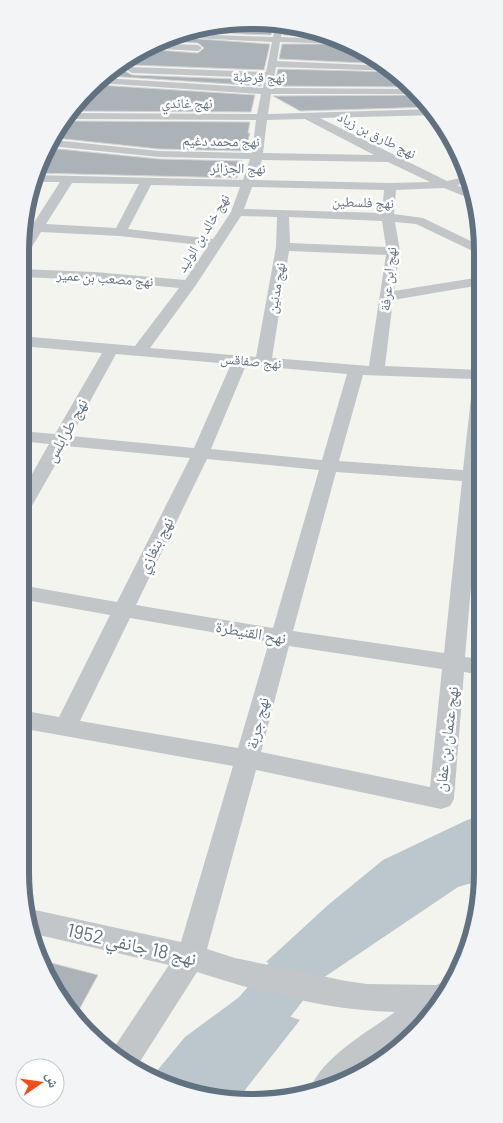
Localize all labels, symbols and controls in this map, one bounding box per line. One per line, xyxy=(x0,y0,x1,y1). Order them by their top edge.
street label: نهج قرطبة xyxy=(233,68,286,87)
street label: نهج غاندي xyxy=(161,94,213,115)
street label: نهج طارق بن زياد xyxy=(334,108,419,163)
street label: نهج محمد دغيم xyxy=(182,131,260,152)
street label: نهج الجزائر xyxy=(209,159,266,178)
street label: نهج خالد بن الوليد xyxy=(172,190,234,276)
street label: نهج فلسطين xyxy=(332,192,394,213)
street label: نهج ابن عرفة xyxy=(376,246,401,312)
street label: نهج مدنين xyxy=(263,261,290,315)
street label: نهج مصعب بن عمير xyxy=(55,266,154,291)
street label: نهج صفاقس xyxy=(220,349,283,374)
street label: نهج طرابلس xyxy=(40,395,93,466)
street label: نهج بنغازي xyxy=(132,514,180,578)
street label: نهح القنيطرة xyxy=(214,616,288,649)
street label: نهج عثمان بن عفان xyxy=(430,685,463,793)
street label: نهج جربة xyxy=(241,695,274,751)
street label: نهج 18 جانفي 1952 xyxy=(64,917,199,974)
north arrow xyxy=(15,1058,65,1108)
text: ش xyxy=(42,1071,63,1089)

